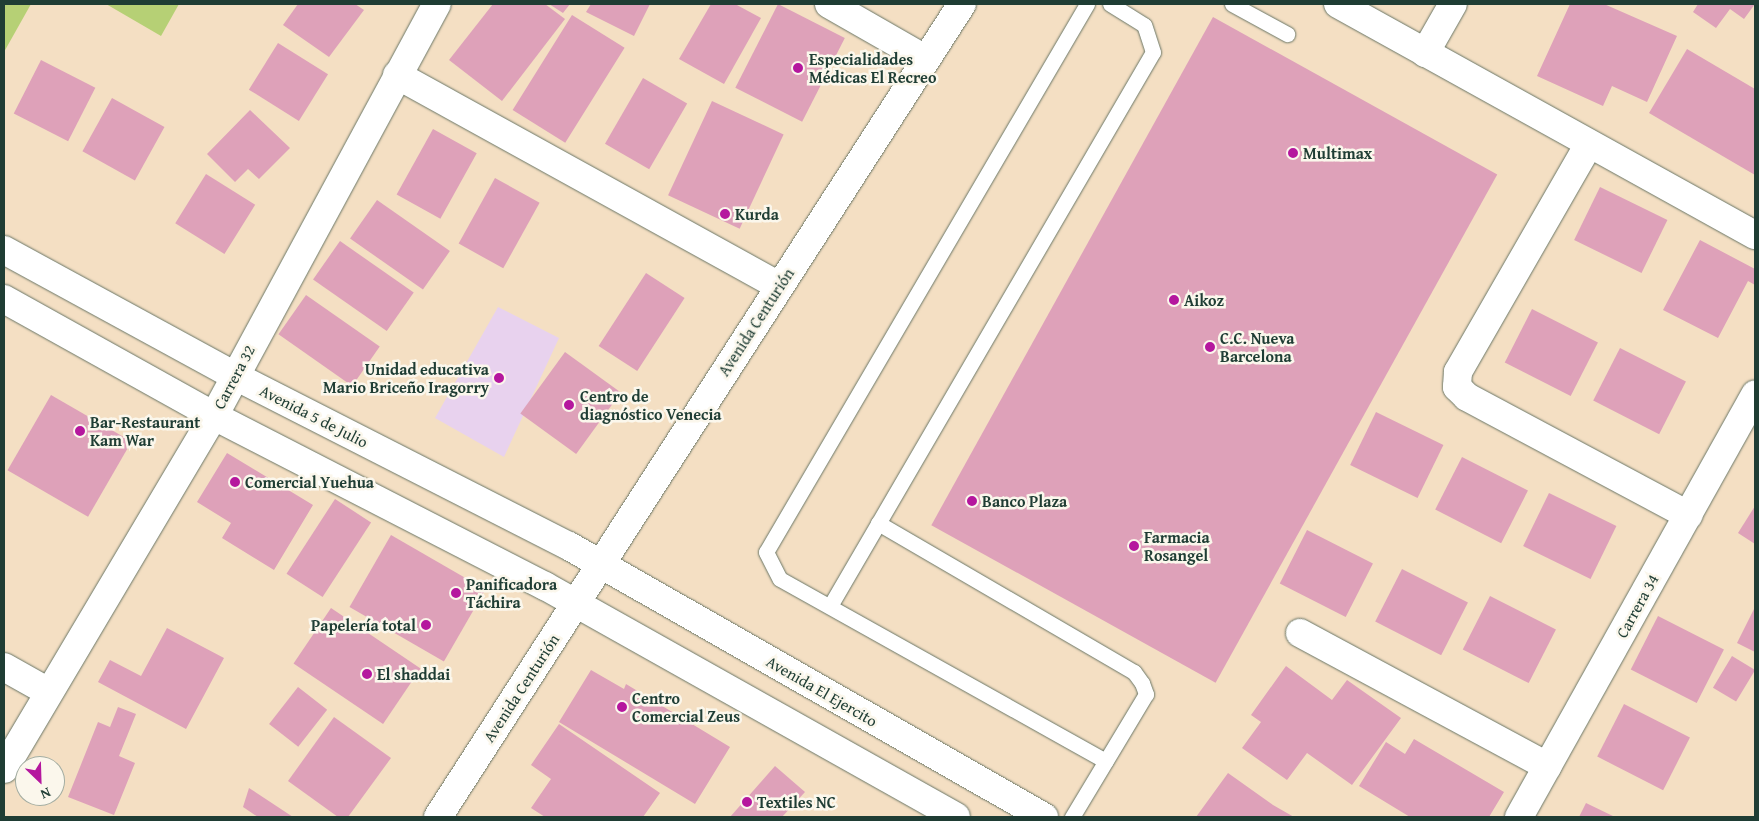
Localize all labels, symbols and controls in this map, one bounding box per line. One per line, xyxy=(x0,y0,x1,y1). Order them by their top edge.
place label: Especialidades Médicas El Recreo xyxy=(809,49,936,87)
marker: Especialidades Médicas El Recreo xyxy=(791,61,805,75)
place label: Multimax xyxy=(1303,143,1372,163)
marker: Multimax xyxy=(1287,147,1299,159)
place label: Kurda xyxy=(735,204,779,224)
marker: Kurda xyxy=(719,208,731,220)
street label: Avenida Centurión xyxy=(714,264,798,380)
place label: Aikoz xyxy=(1184,290,1224,310)
marker: Aikoz xyxy=(1168,294,1180,306)
place label: C.C. Nueva Barcelona xyxy=(1220,328,1294,366)
marker: C.C. Nueva Barcelona xyxy=(1204,341,1216,353)
street label: Carrera 32 xyxy=(209,342,259,412)
place label: Unidad educativa Mario Briceño Iragorry xyxy=(323,359,489,397)
marker: Unidad educativa Mario Briceño Iragorry xyxy=(493,372,505,384)
street label: Avenida 5 de Julio xyxy=(257,380,371,452)
place label: Centro de diagnóstico Venecia xyxy=(580,386,722,424)
marker: Centro de diagnóstico Venecia xyxy=(562,398,576,412)
place label: Bar-Restaurant Kam War xyxy=(90,412,200,450)
marker: Bar-Restaurant Kam War xyxy=(74,425,86,437)
place label: Comercial Yuehua xyxy=(245,472,374,492)
marker: Comercial Yuehua xyxy=(229,476,241,488)
place label: Banco Plaza xyxy=(982,491,1067,511)
marker: Banco Plaza xyxy=(966,495,978,507)
place label: Farmacia Rosangel xyxy=(1144,527,1210,565)
marker: Farmacia Rosangel xyxy=(1128,540,1140,552)
street label: Carrera 34 xyxy=(1612,571,1662,641)
place label: Panificadora Táchira xyxy=(466,574,557,612)
marker: Panificadora Táchira xyxy=(450,587,462,599)
place label: Papelería total xyxy=(311,615,416,635)
marker: Papelería total xyxy=(420,619,432,631)
street label: Avenida Centurión xyxy=(479,630,563,746)
street label: Avenida El Ejercito xyxy=(763,651,881,731)
place label: El shaddai xyxy=(377,664,450,684)
marker: El shaddai xyxy=(361,668,373,680)
place label: Centro Comercial Zeus xyxy=(632,688,740,726)
marker: Centro Comercial Zeus xyxy=(616,701,628,713)
north arrow xyxy=(15,756,65,806)
text: N xyxy=(37,783,54,805)
place label: Textiles NC xyxy=(757,792,836,812)
marker: Textiles NC xyxy=(741,796,753,808)

